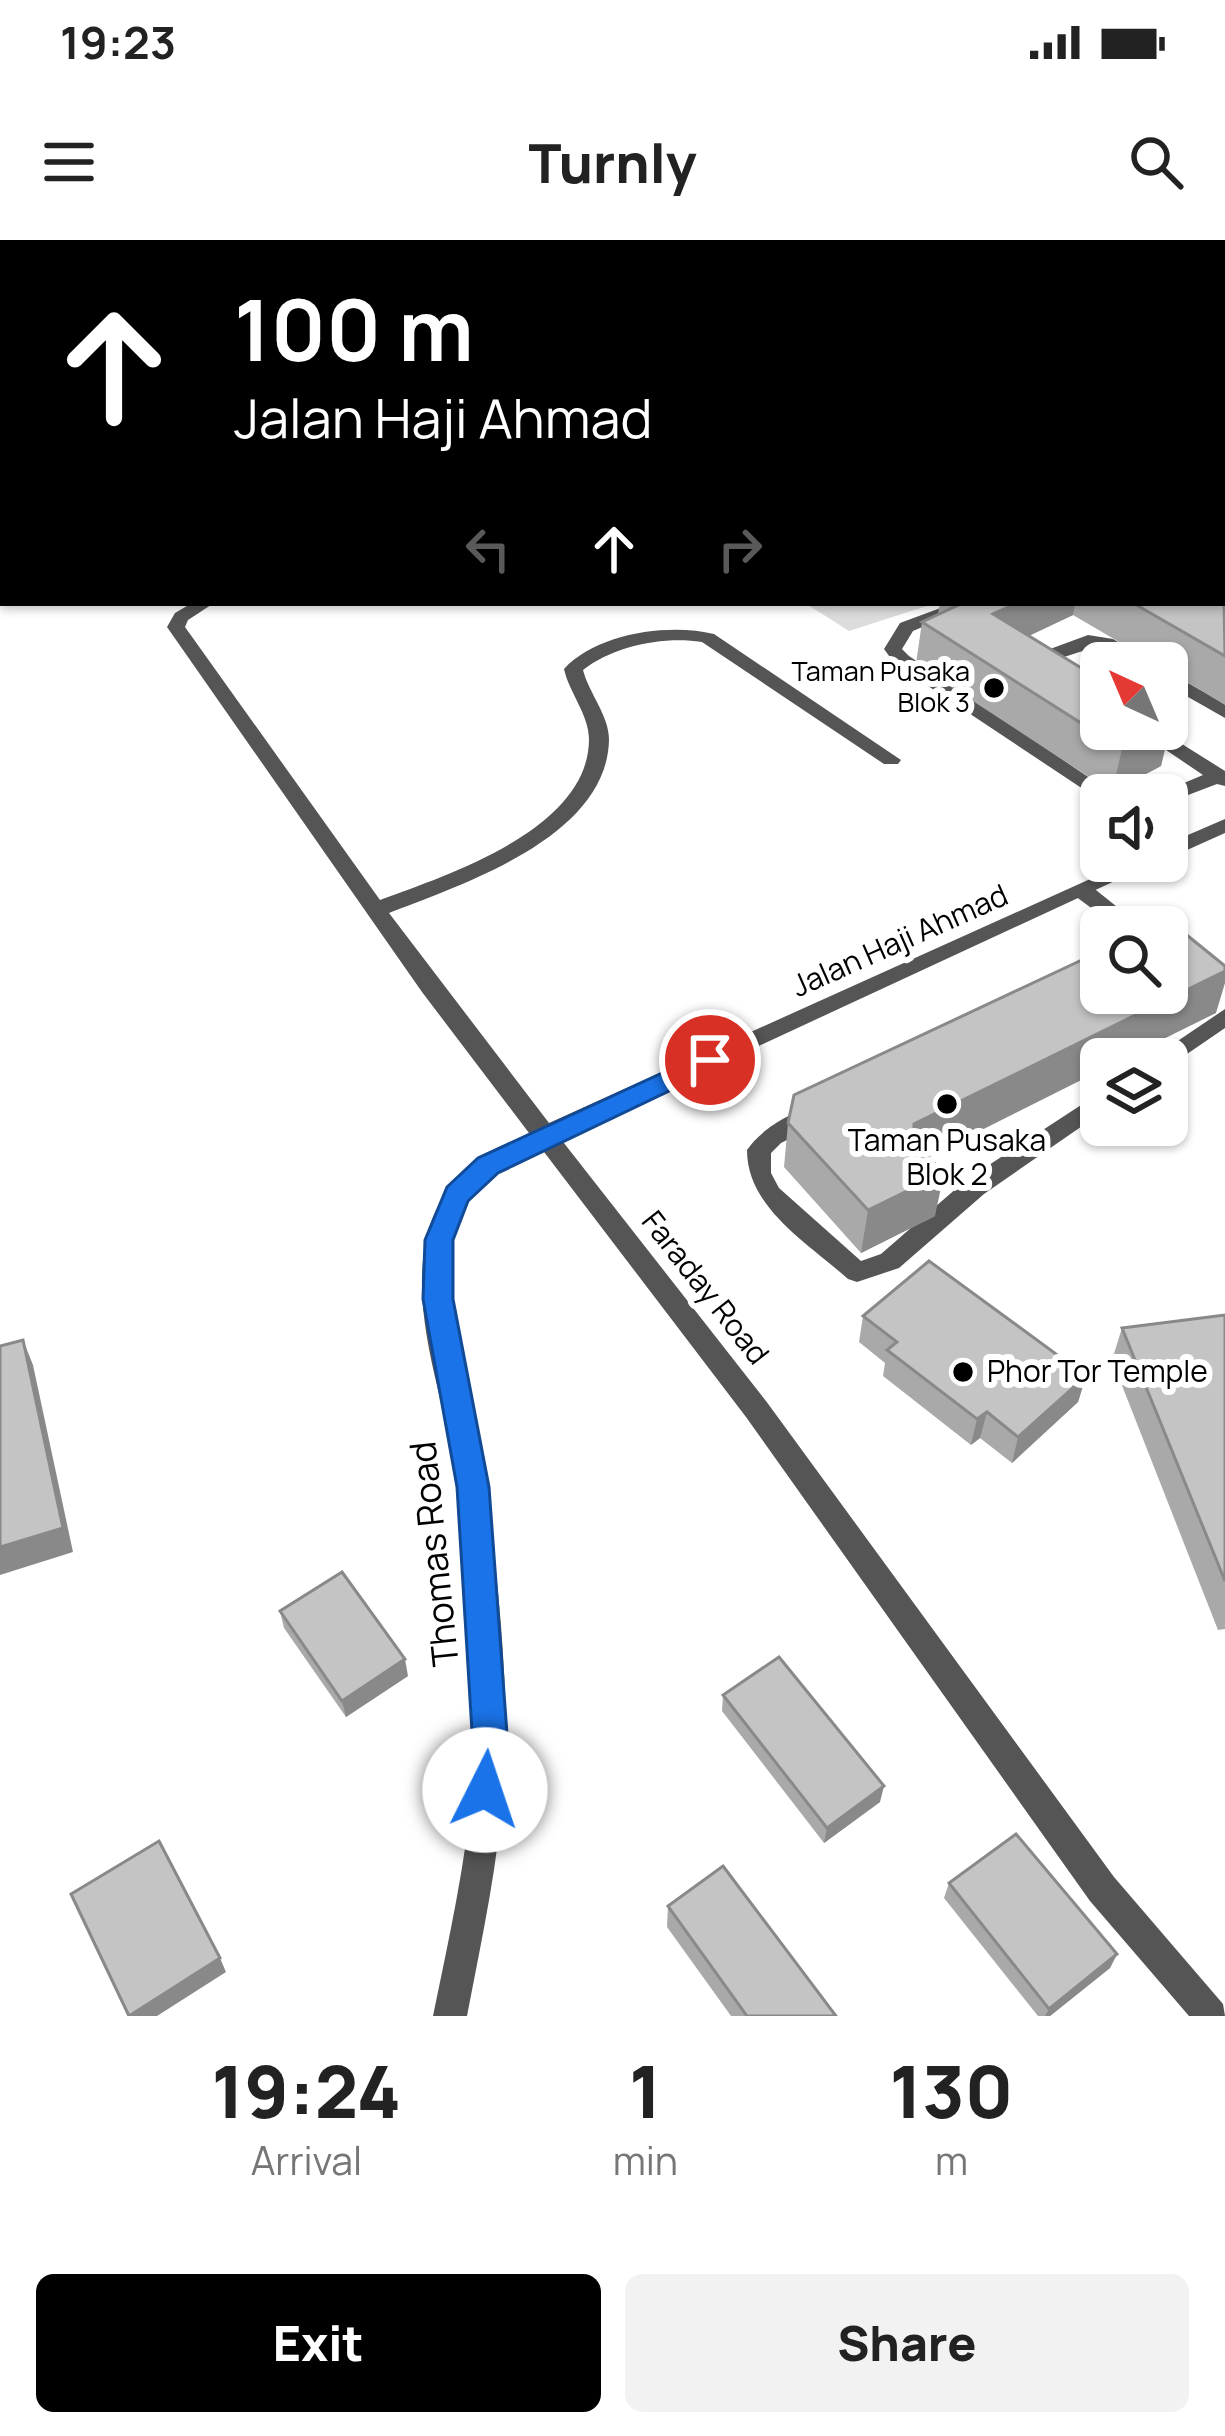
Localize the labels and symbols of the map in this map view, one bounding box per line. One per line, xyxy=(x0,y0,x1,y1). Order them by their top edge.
north arrow xyxy=(1080,642,1188,750)
place label: Taman Pusaka Blok 3 xyxy=(792,652,970,720)
marker: Taman Pusaka Blok 3 xyxy=(981,675,1007,701)
street label: Jalan Haji Ahmad xyxy=(785,874,1014,1006)
pin xyxy=(659,1009,761,1111)
marker: Taman Pusaka Blok 2 xyxy=(934,1091,960,1117)
place label: Taman Pusaka Blok 2 xyxy=(848,1119,1046,1194)
street label: Faraday Road xyxy=(633,1202,779,1372)
place label: Phor Tor Temple xyxy=(987,1350,1208,1391)
marker: Phor Tor Temple xyxy=(950,1359,976,1385)
street label: Thomas Road xyxy=(397,1439,470,1669)
position arrow xyxy=(422,1727,548,1853)

